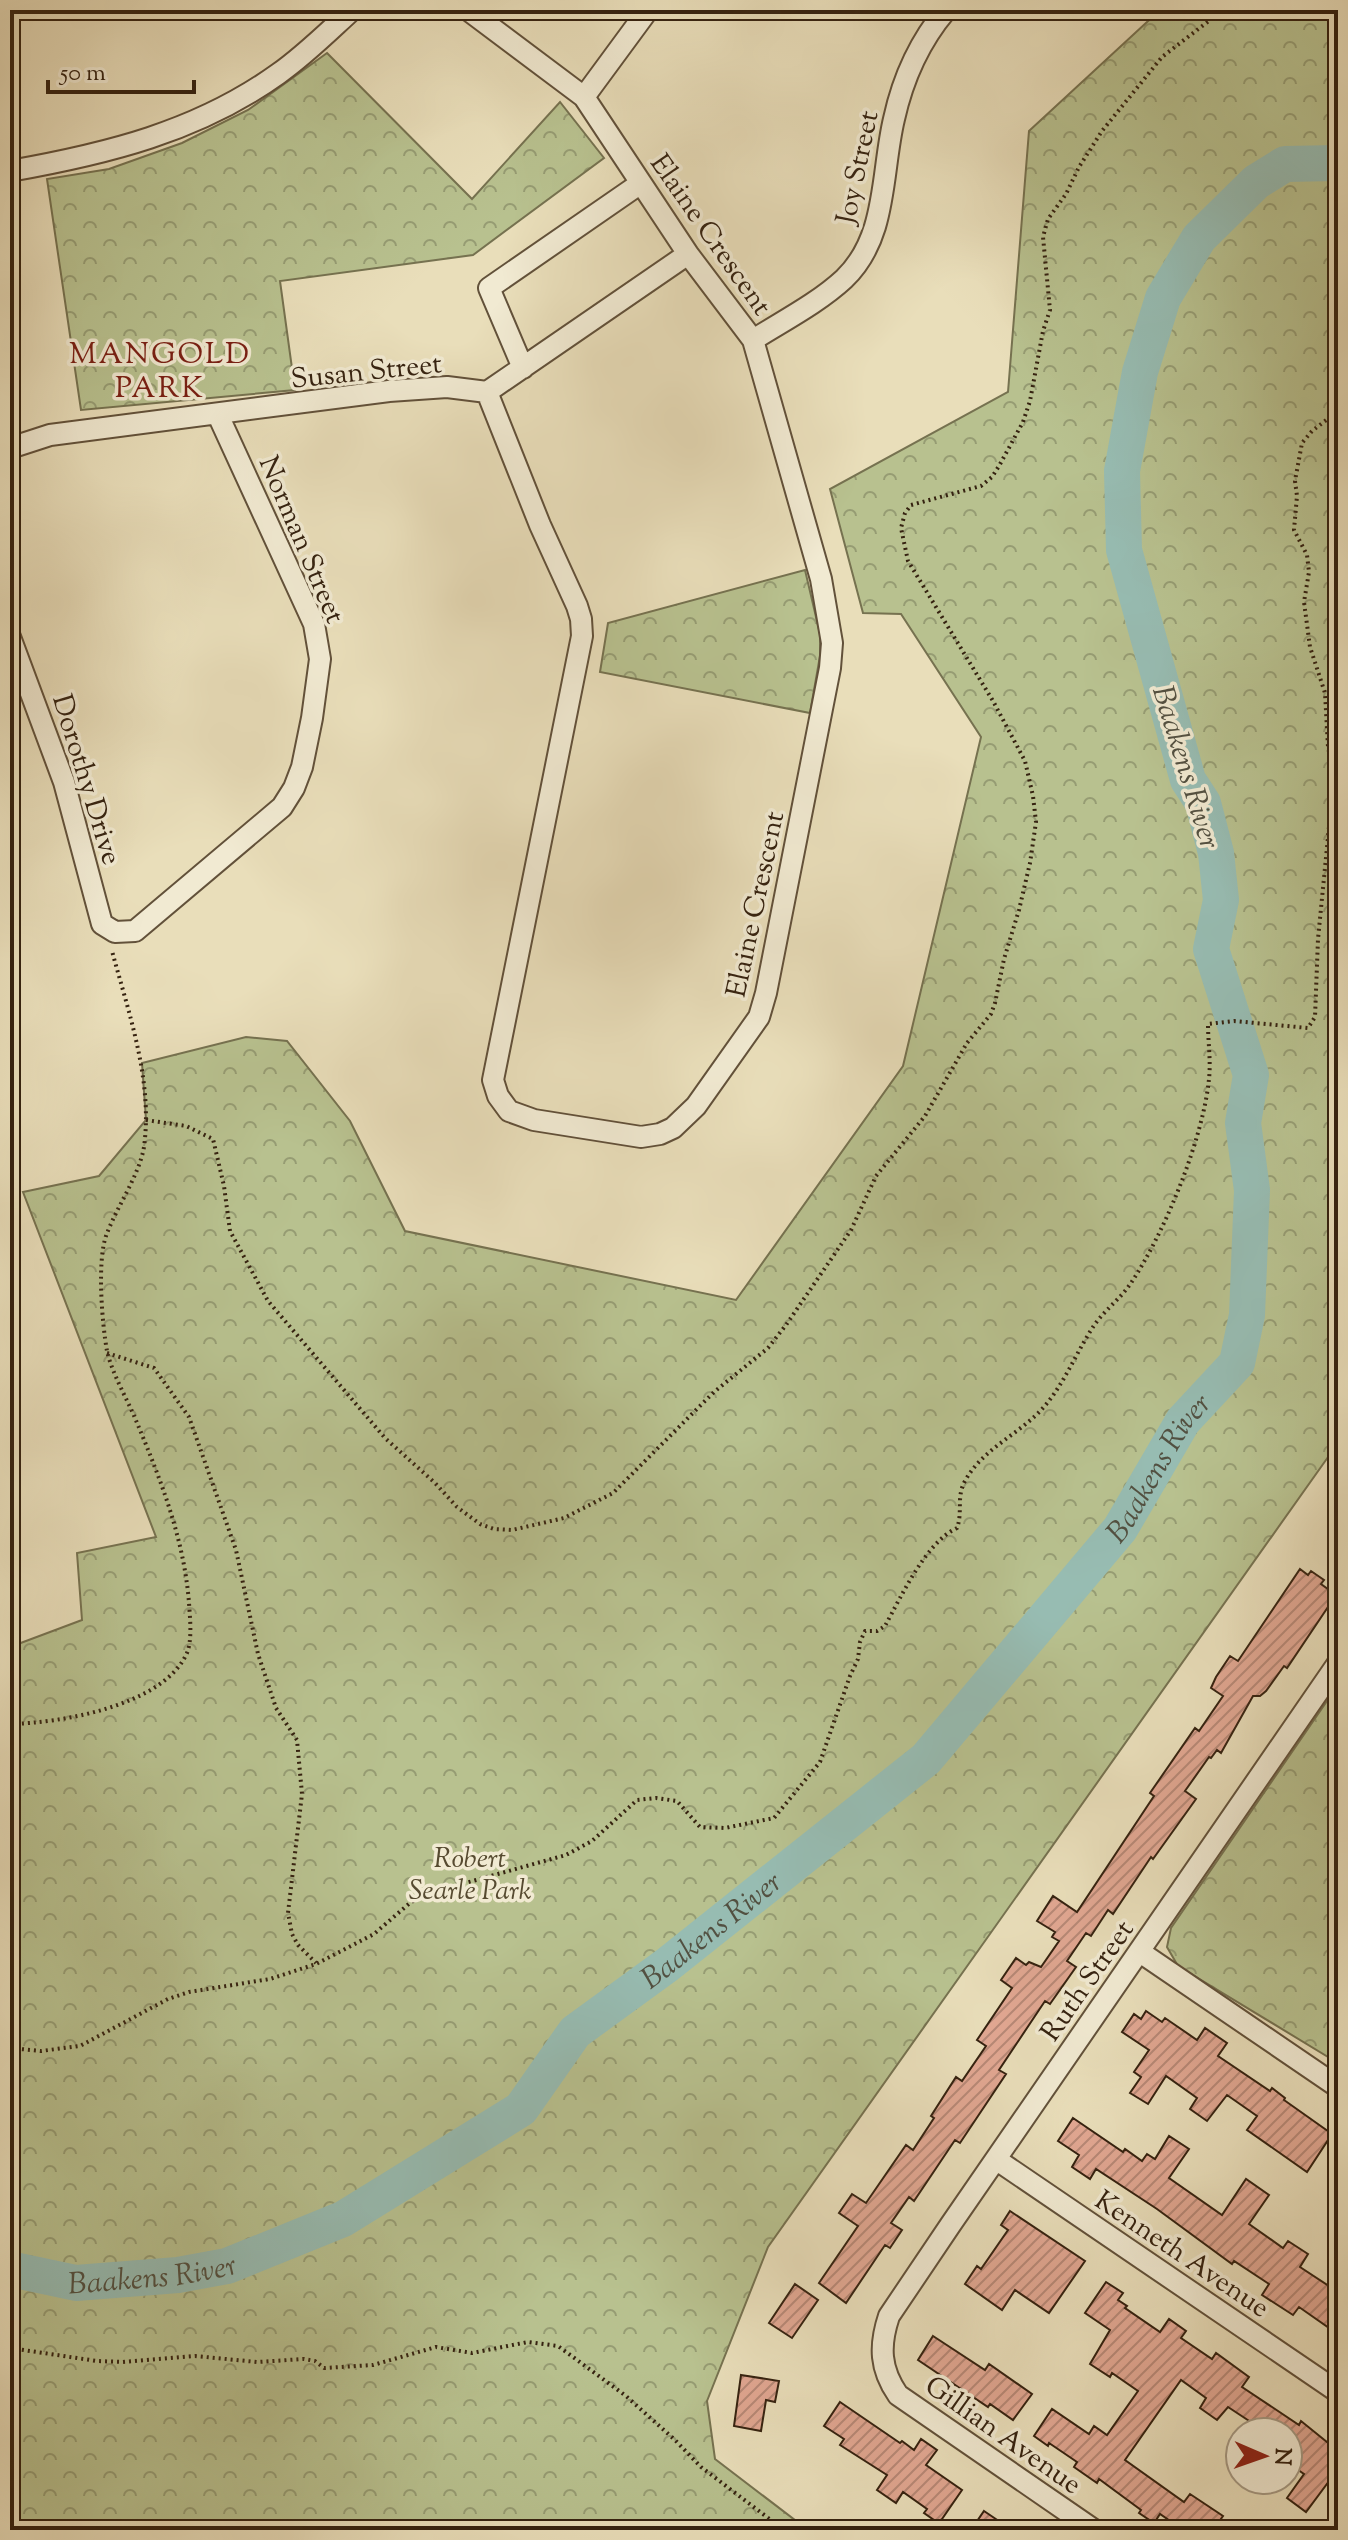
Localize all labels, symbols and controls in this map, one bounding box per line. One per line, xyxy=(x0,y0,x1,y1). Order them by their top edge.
scale bar xyxy=(48,44,194,94)
text: 50 m xyxy=(58,57,106,91)
street label: Joy Street xyxy=(827,107,891,230)
street label: Elaine Crescent xyxy=(639,147,780,325)
district label: MANGOLD PARK xyxy=(69,334,251,411)
street label: Susan Street xyxy=(289,345,444,401)
street label: Norman Street xyxy=(247,450,354,631)
water label: Baakens River xyxy=(1139,681,1230,855)
street label: Dorothy Drive xyxy=(40,690,130,870)
street label: Elaine Crescent xyxy=(718,808,796,1001)
water label: Baakens River xyxy=(1098,1384,1223,1554)
park label: Robert Searle Park xyxy=(409,1840,532,1912)
water label: Baakens River xyxy=(633,1862,792,2001)
street label: Ruth Street xyxy=(1032,1913,1145,2050)
street label: Kenneth Avenue xyxy=(1086,2182,1277,2329)
water label: Baakens River xyxy=(67,2245,245,2308)
street label: Gillian Avenue xyxy=(916,2367,1089,2505)
north arrow xyxy=(1224,2416,1304,2496)
text: N xyxy=(1265,2447,1297,2466)

